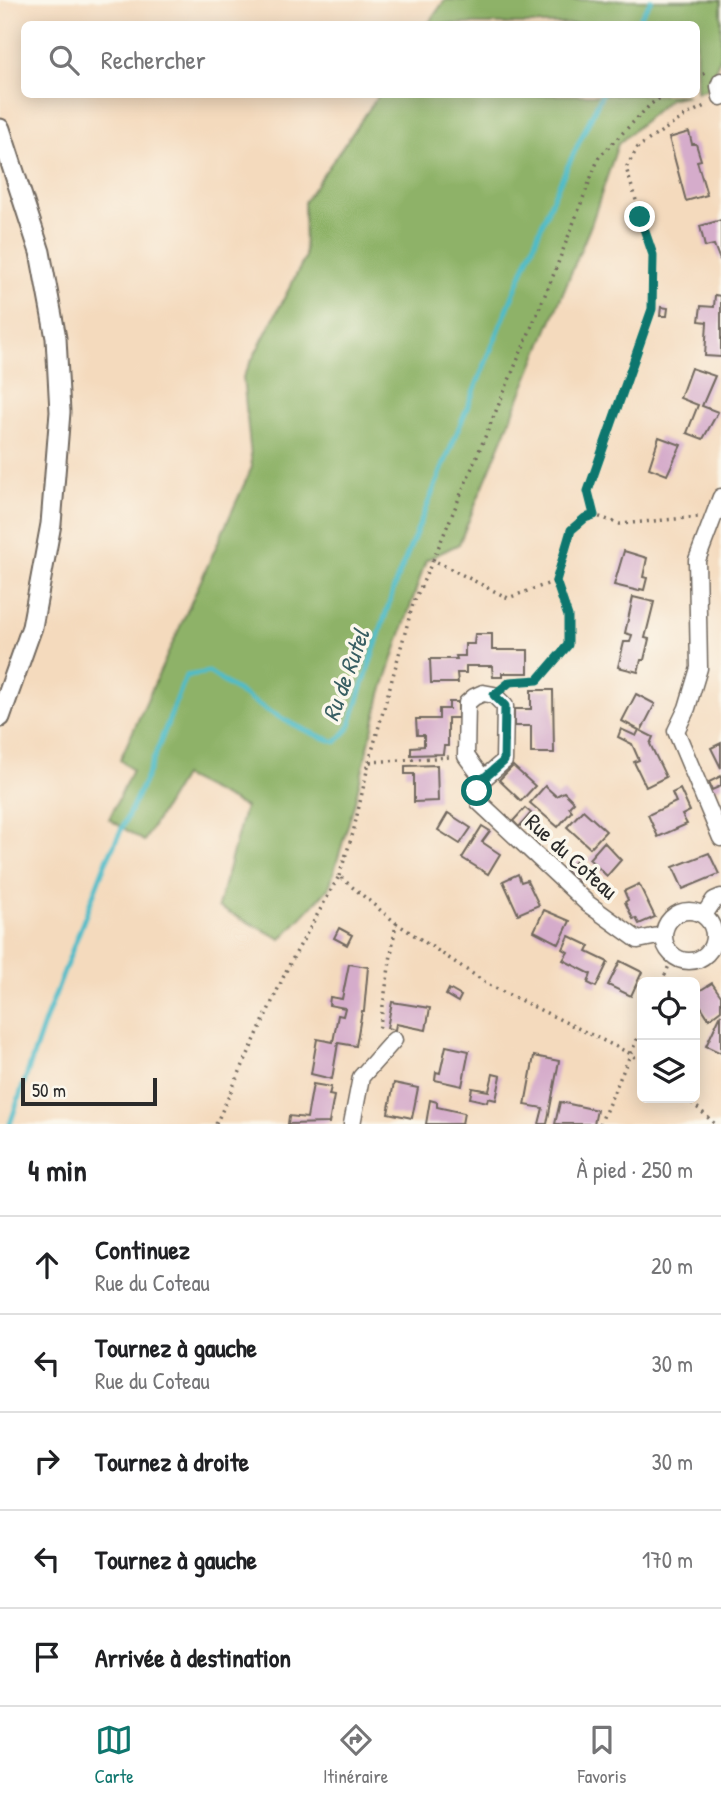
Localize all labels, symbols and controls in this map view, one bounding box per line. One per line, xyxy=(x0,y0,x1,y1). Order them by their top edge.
search box xyxy=(21,21,700,98)
icon: search xyxy=(45,41,83,79)
text: Rechercher xyxy=(101,42,206,77)
route end xyxy=(624,201,655,232)
water label: Ru de Rutel xyxy=(314,623,377,725)
route start xyxy=(461,775,492,806)
street label: Rue du Coteau xyxy=(519,806,625,906)
map controls xyxy=(637,977,700,1103)
button: locate xyxy=(637,977,700,1040)
button: layers xyxy=(637,1040,700,1103)
scale bar xyxy=(21,1075,158,1107)
text: 50 m xyxy=(32,1077,66,1103)
text: 4 min xyxy=(28,1150,87,1190)
text: À pied · 250 m xyxy=(576,1154,693,1185)
text: Continuez xyxy=(95,1232,190,1267)
icon: ahead xyxy=(28,1246,66,1284)
text: 20 m xyxy=(651,1250,693,1281)
text: Rue du Coteau xyxy=(95,1267,210,1298)
text: Tournez à gauche xyxy=(95,1330,257,1365)
icon: left xyxy=(28,1344,66,1382)
text: 30 m xyxy=(651,1348,693,1379)
text: Rue du Coteau xyxy=(95,1365,210,1396)
icon: right xyxy=(28,1442,66,1480)
text: Tournez à droite xyxy=(95,1444,249,1479)
text: 30 m xyxy=(651,1446,693,1477)
icon: left xyxy=(28,1540,66,1578)
text: Tournez à gauche xyxy=(95,1542,257,1577)
text: 170 m xyxy=(642,1544,693,1575)
icon: arrive xyxy=(28,1638,66,1676)
text: Arrivée à destination xyxy=(95,1640,291,1675)
tab: Carte xyxy=(95,1721,134,1789)
tab: Itinéraire xyxy=(323,1721,388,1789)
tab: Favoris xyxy=(578,1721,626,1789)

